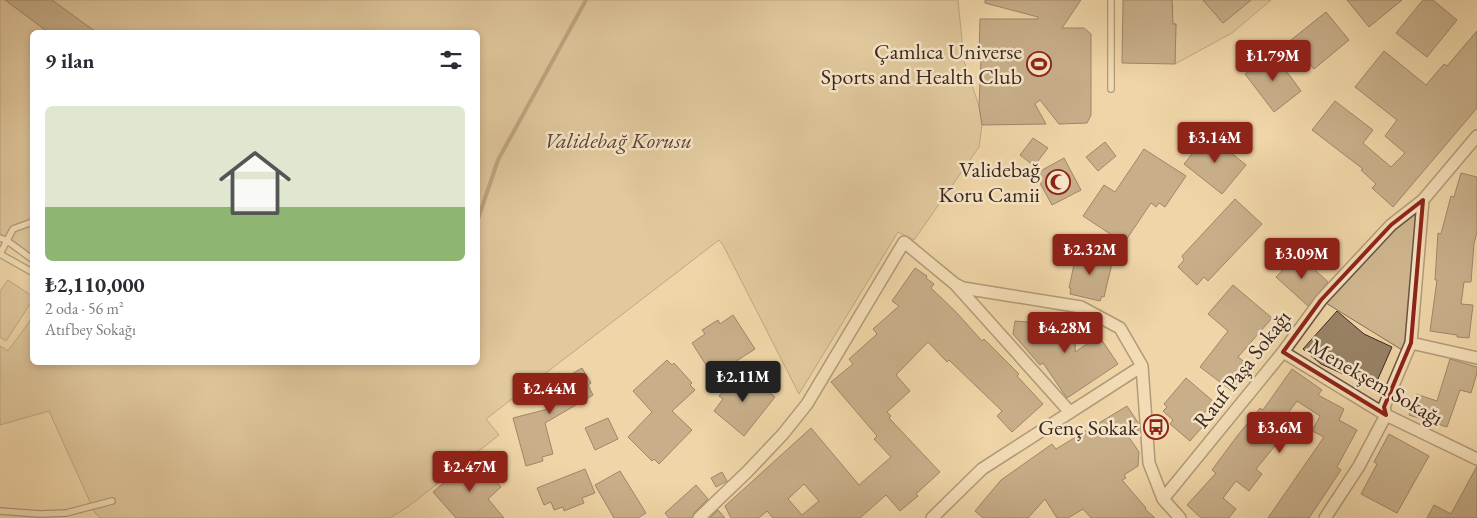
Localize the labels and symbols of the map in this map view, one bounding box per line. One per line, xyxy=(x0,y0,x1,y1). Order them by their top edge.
place label: Çamlıca Universe Sports and Health Club xyxy=(821,37,1022,91)
pin: ₺1.79M xyxy=(1232,39,1314,82)
sports icon: Çamlıca Universe Sports and Health Club xyxy=(1026,51,1052,77)
pin: ₺3.14M xyxy=(1174,121,1256,164)
park label: Validebağ Korusu xyxy=(544,126,692,155)
place label: Validebağ Koru Camii xyxy=(938,155,1040,209)
mosque icon: Validebağ Koru Camii xyxy=(1045,169,1071,195)
pin: ₺2.32M xyxy=(1049,234,1131,276)
pin: ₺3.09M xyxy=(1261,238,1343,280)
street label: Rauf Paşa Sokağı xyxy=(1187,304,1297,434)
pin: ₺4.28M xyxy=(1024,312,1106,354)
street label: Menekşem Sokağı xyxy=(1304,332,1448,432)
pin: ₺2.11M xyxy=(702,360,784,403)
pin: ₺2.44M xyxy=(509,372,591,415)
pin: ₺3.6M xyxy=(1245,412,1315,454)
place label: Genç Sokak xyxy=(1038,413,1139,442)
bus stop icon: Genç Sokak xyxy=(1143,414,1169,440)
pin: ₺2.47M xyxy=(429,450,511,493)

